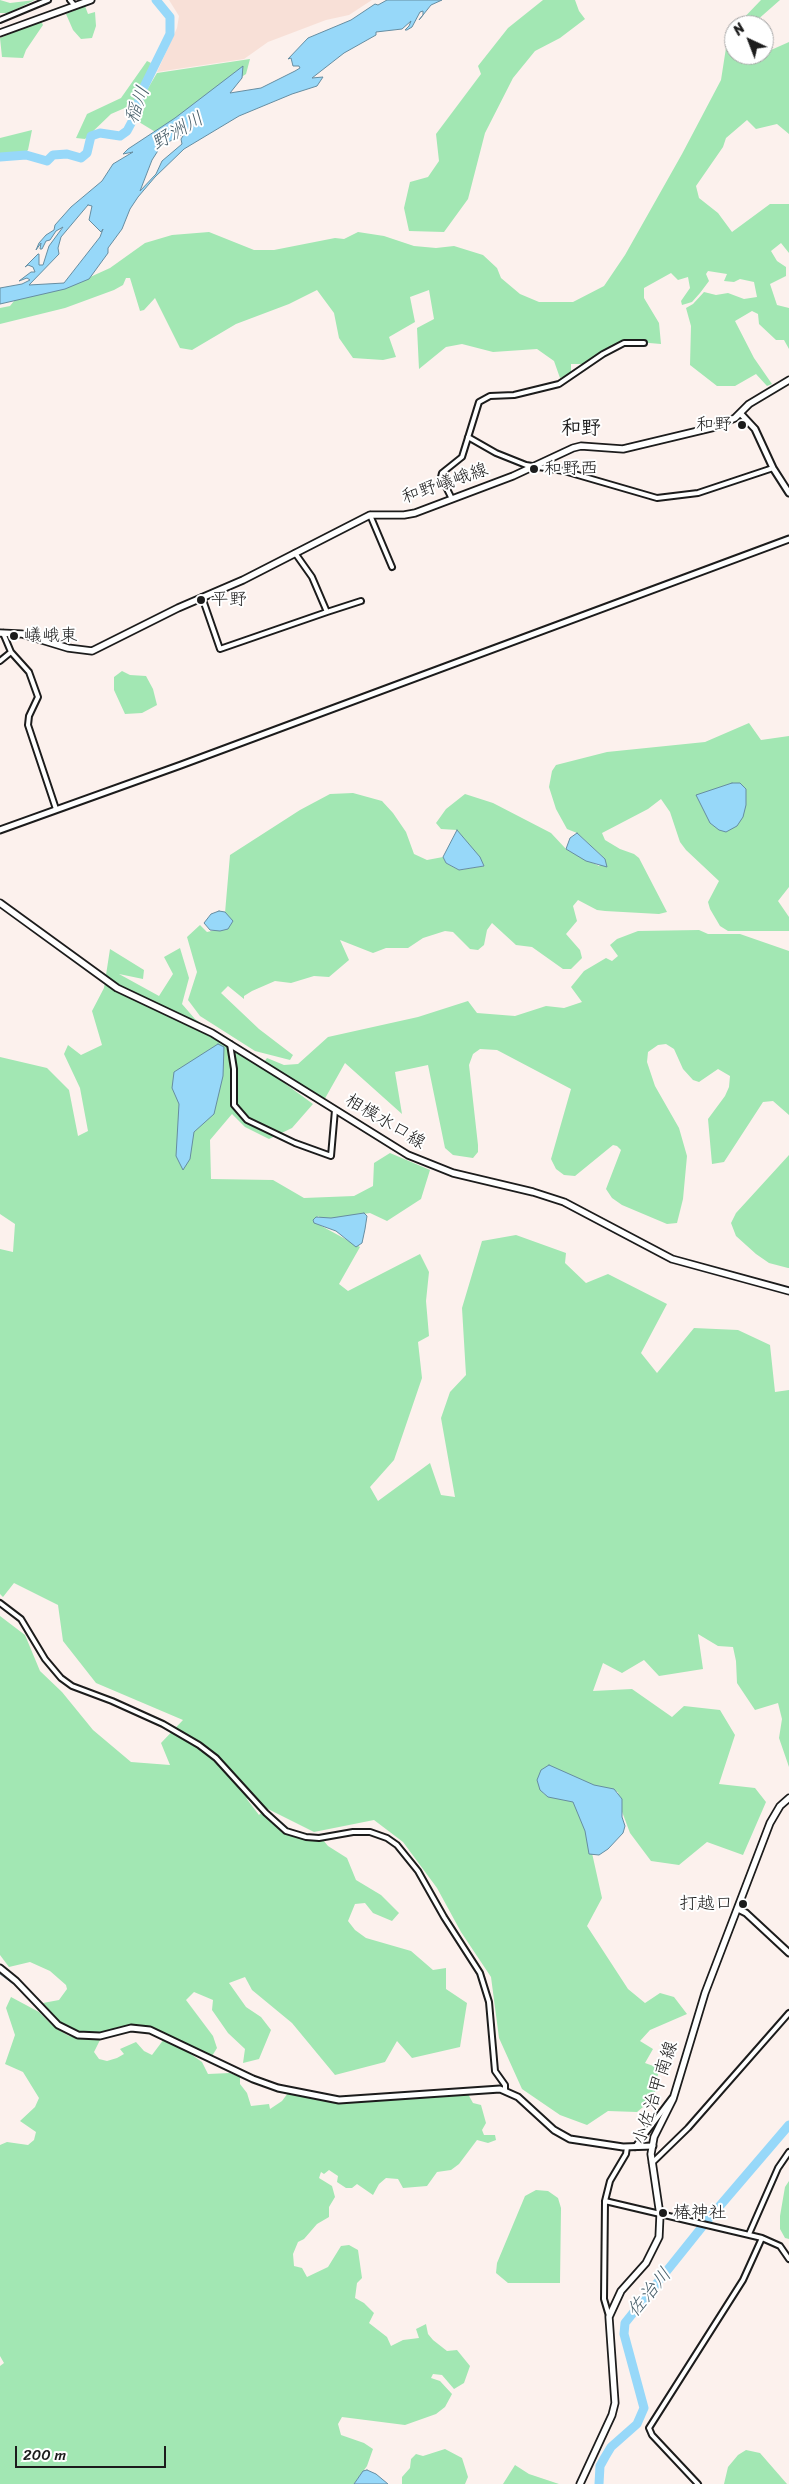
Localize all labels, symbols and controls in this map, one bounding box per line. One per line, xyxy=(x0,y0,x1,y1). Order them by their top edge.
north arrow xyxy=(724,15,774,65)
text: N xyxy=(727,17,751,42)
water label: 稲川 xyxy=(121,83,155,127)
water label: 野洲川 xyxy=(148,108,208,156)
place label: 和野 xyxy=(696,414,732,436)
district label: 和野 xyxy=(561,417,601,441)
marker: 和野 xyxy=(736,419,748,431)
place label: 和野西 xyxy=(544,458,598,480)
street label: 和野嶬峨線 xyxy=(399,459,491,509)
marker: 和野西 xyxy=(528,463,540,475)
place label: 平野 xyxy=(211,589,247,611)
marker: 平野 xyxy=(195,594,207,606)
place label: 嶬峨東 xyxy=(24,625,78,647)
marker: 嶬峨東 xyxy=(8,630,20,642)
street label: 相模水口線 xyxy=(341,1090,429,1154)
place label: 打越口 xyxy=(679,1893,733,1915)
marker: 打越口 xyxy=(737,1898,749,1910)
street label: 小佐治甲南線 xyxy=(629,2038,683,2148)
place label: 椿神社 xyxy=(673,2202,727,2224)
marker: 椿神社 xyxy=(657,2207,669,2219)
water label: 佐治川 xyxy=(623,2264,677,2322)
scale bar xyxy=(18,2436,169,2468)
text: 200 m xyxy=(23,2442,66,2468)

